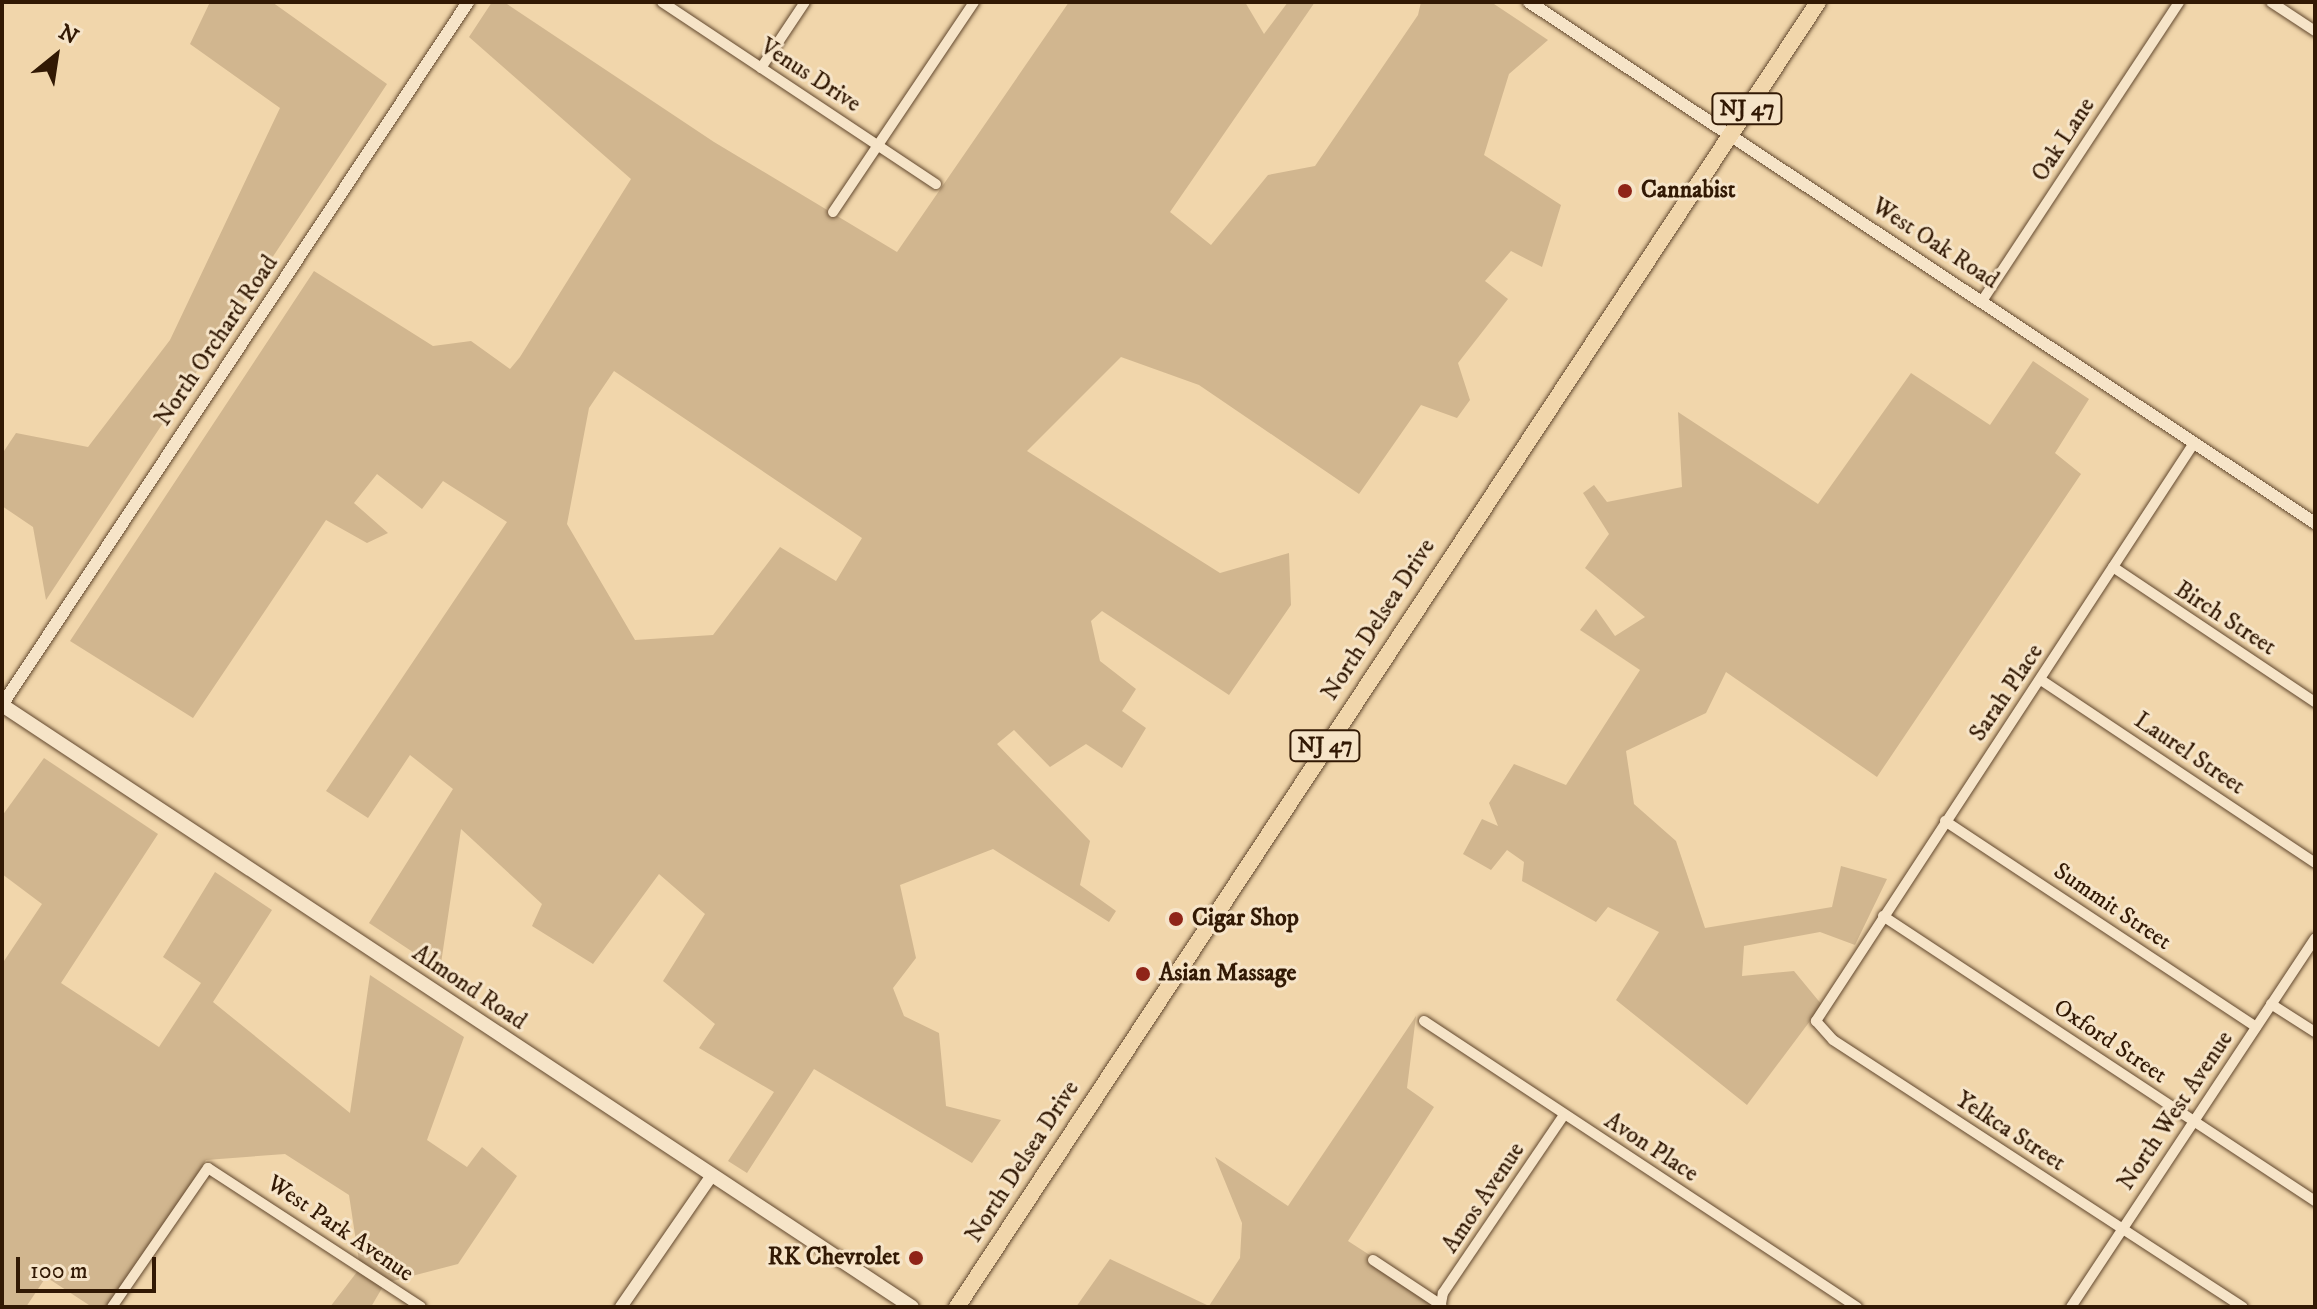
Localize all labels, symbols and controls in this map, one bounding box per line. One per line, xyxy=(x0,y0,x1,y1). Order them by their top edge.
north arrow xyxy=(16,16,96,96)
text: N xyxy=(54,19,83,51)
street label: Venus Drive xyxy=(754,33,866,119)
road number: NJ 47 xyxy=(1711,91,1783,127)
street label: Oak Lane xyxy=(2026,93,2102,187)
place label: Cannabist xyxy=(1641,177,1736,205)
marker: Cannabist xyxy=(1616,182,1634,200)
street label: West Oak Road xyxy=(1866,192,2004,296)
street label: North Orchard Road xyxy=(149,250,285,432)
street label: North Delsea Drive xyxy=(1316,534,1442,706)
street label: Birch Street xyxy=(2169,576,2281,662)
street label: Sarah Place xyxy=(1964,639,2050,747)
street label: Laurel Street xyxy=(2128,707,2250,801)
road number: NJ 47 xyxy=(1289,728,1361,764)
street label: Summit Street xyxy=(2048,857,2176,957)
place label: Cigar Shop xyxy=(1192,905,1299,933)
marker: Cigar Shop xyxy=(1167,910,1185,928)
street label: Almond Road xyxy=(406,939,532,1037)
place label: Asian Massage xyxy=(1159,960,1296,988)
marker: Asian Massage xyxy=(1134,965,1152,983)
street label: Oxford Street xyxy=(2048,994,2172,1090)
street label: North West Avenue xyxy=(2112,1026,2240,1196)
street label: North Delsea Drive xyxy=(960,1076,1086,1248)
street label: Yelkca Street xyxy=(1950,1086,2070,1178)
street label: Avon Place xyxy=(1599,1107,1703,1189)
street label: Amos Avenue xyxy=(1436,1137,1532,1259)
street label: West Park Avenue xyxy=(261,1169,419,1289)
scale bar xyxy=(20,1241,160,1291)
place label: RK Chevrolet xyxy=(768,1244,900,1272)
marker: RK Chevrolet xyxy=(907,1249,925,1267)
text: 100 m xyxy=(30,1256,88,1286)

